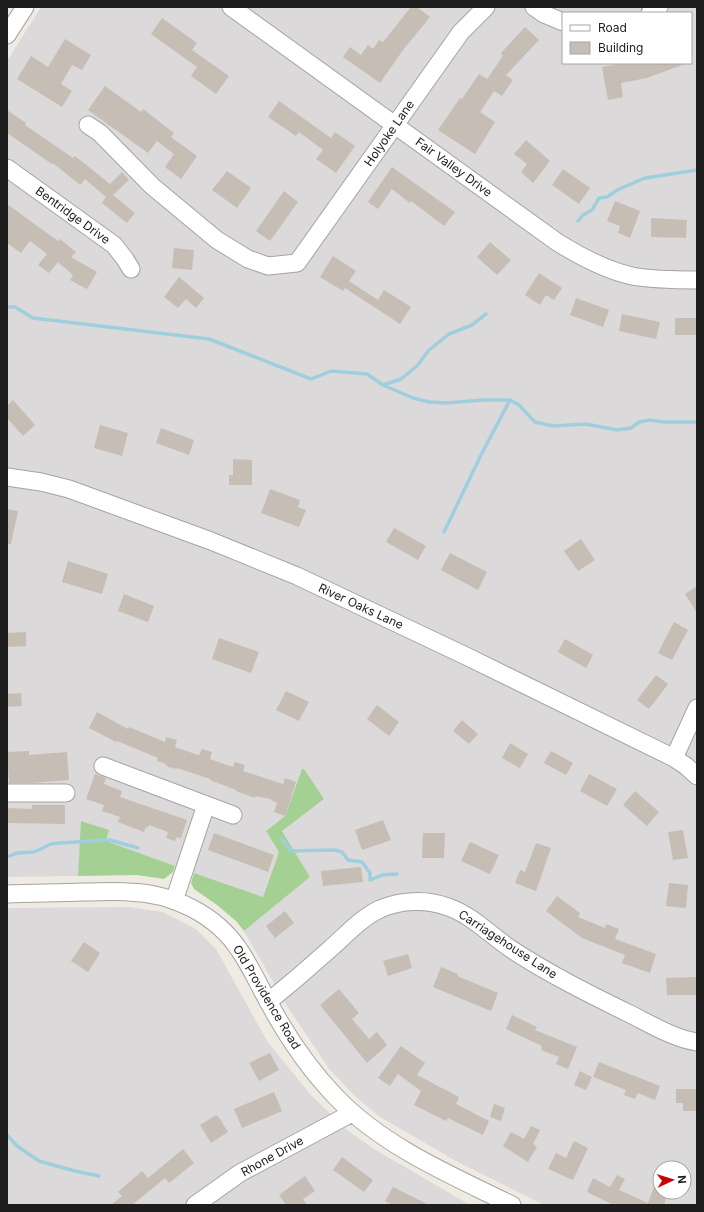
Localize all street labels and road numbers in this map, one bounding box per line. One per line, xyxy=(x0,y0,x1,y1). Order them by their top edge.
street label: Holyoke Lane xyxy=(361,97,417,169)
street label: Fair Valley Drive xyxy=(413,134,495,200)
street label: Bentridge Drive xyxy=(33,183,113,247)
street label: River Oaks Lane xyxy=(316,580,406,632)
street label: Carriagehouse Lane xyxy=(456,906,560,982)
street label: Old Providence Road xyxy=(230,942,304,1052)
street label: Rhone Drive xyxy=(238,1133,306,1179)

